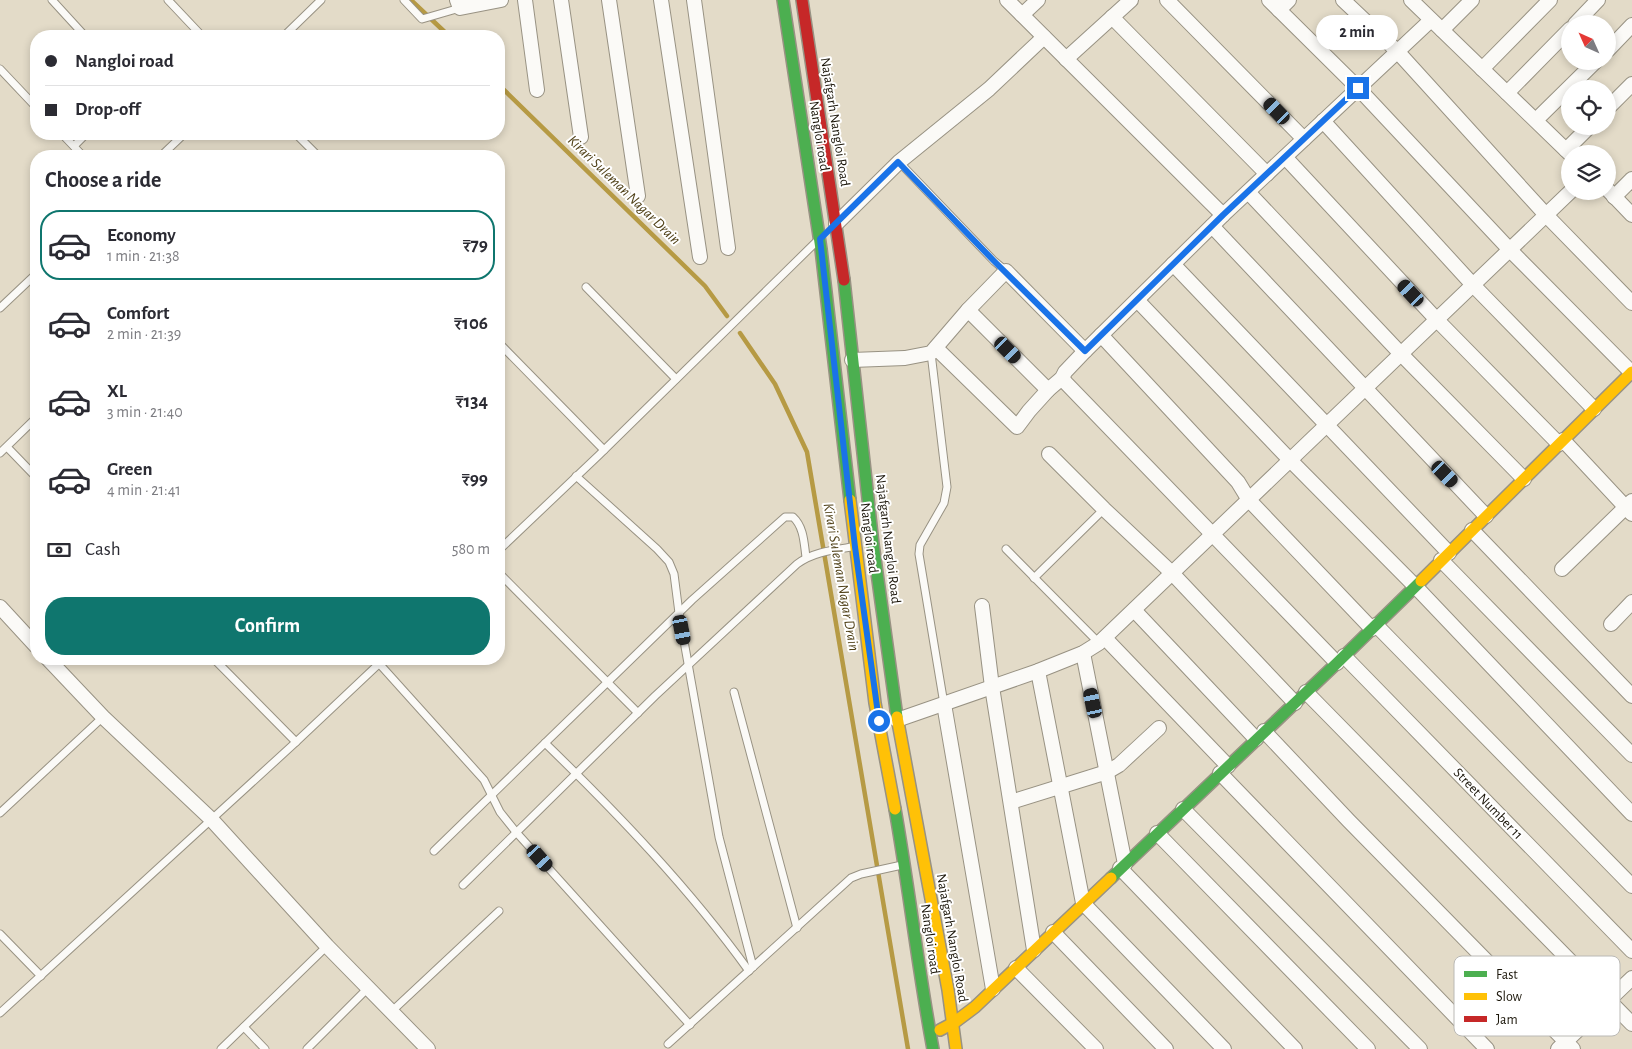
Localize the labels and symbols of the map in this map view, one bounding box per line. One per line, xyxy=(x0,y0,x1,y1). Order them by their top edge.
north arrow xyxy=(1561,15,1616,70)
callout: 2 min xyxy=(1317,16,1399,51)
street label: Najafgarh Nangloi Road xyxy=(818,57,852,187)
route end xyxy=(1347,77,1369,99)
car xyxy=(1261,95,1292,127)
street label: Nangloi road xyxy=(807,100,831,172)
water label: Kirari Suleman Nagar Drain xyxy=(565,133,683,247)
car xyxy=(1395,277,1426,309)
car xyxy=(992,334,1023,366)
car xyxy=(1429,458,1460,490)
street label: Najafgarh Nangloi Road xyxy=(873,473,903,605)
water label: Kirari Suleman Nagar Drain xyxy=(821,502,861,652)
street label: Nangloi road xyxy=(858,502,880,574)
car xyxy=(671,614,692,646)
car xyxy=(1082,687,1103,719)
route start xyxy=(868,710,890,732)
street label: Street Number 11 xyxy=(1451,766,1525,842)
car xyxy=(524,842,555,874)
street label: Najafgarh Nangloi Road xyxy=(934,873,970,1003)
street label: Nangloi road xyxy=(918,903,942,975)
legend xyxy=(1454,956,1620,1036)
text: Fast xyxy=(1496,968,1518,982)
text: Slow xyxy=(1496,990,1523,1004)
text: Jam xyxy=(1496,1013,1518,1027)

